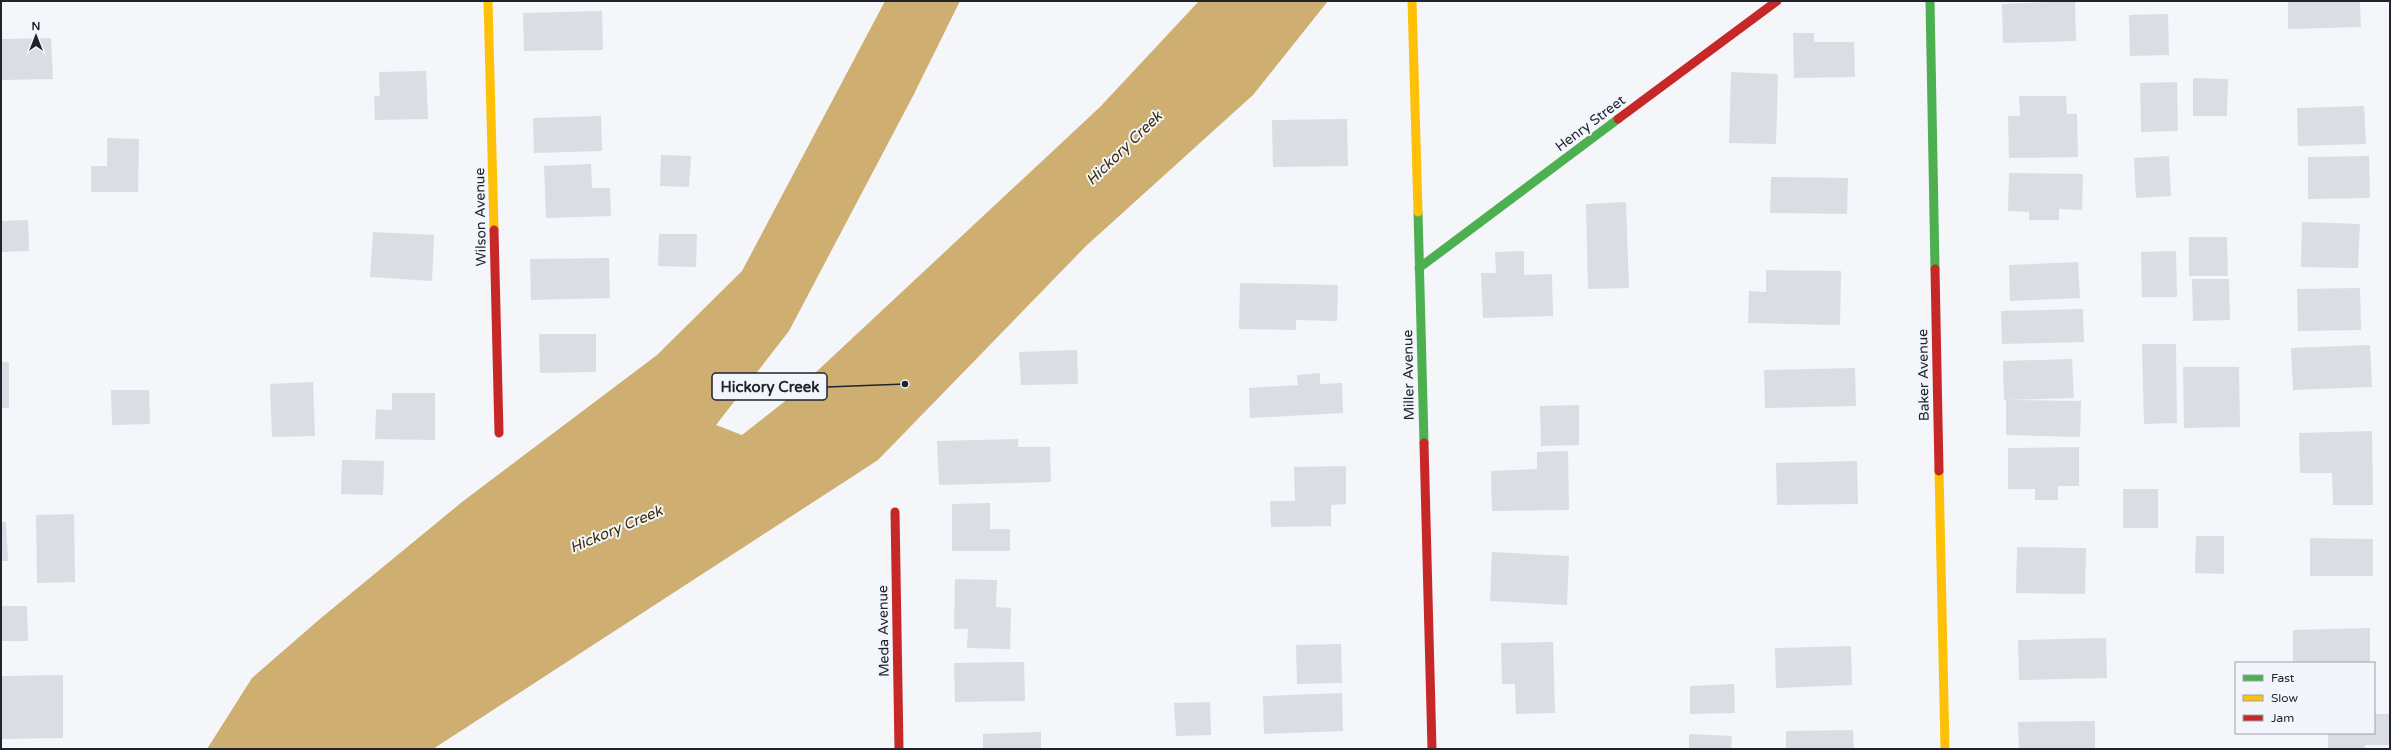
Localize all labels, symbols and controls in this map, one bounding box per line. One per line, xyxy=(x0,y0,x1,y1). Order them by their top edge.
north arrow xyxy=(16,16,56,56)
text: N xyxy=(32,20,40,33)
street label: Henry Street xyxy=(1552,91,1629,155)
water label: Hickory Creek xyxy=(1082,106,1167,189)
street label: Wilson Avenue xyxy=(471,168,490,266)
street label: Miller Avenue xyxy=(1399,329,1418,421)
street label: Baker Avenue xyxy=(1914,329,1933,421)
callout: Hickory Creek xyxy=(712,373,827,400)
text: Hickory Creek xyxy=(721,378,819,397)
water label: Hickory Creek xyxy=(567,501,667,557)
street label: Meda Avenue xyxy=(874,585,893,677)
legend xyxy=(2235,662,2375,734)
text: Fast xyxy=(2271,671,2295,685)
text: Slow xyxy=(2271,691,2298,705)
text: Jam xyxy=(2271,711,2294,725)

